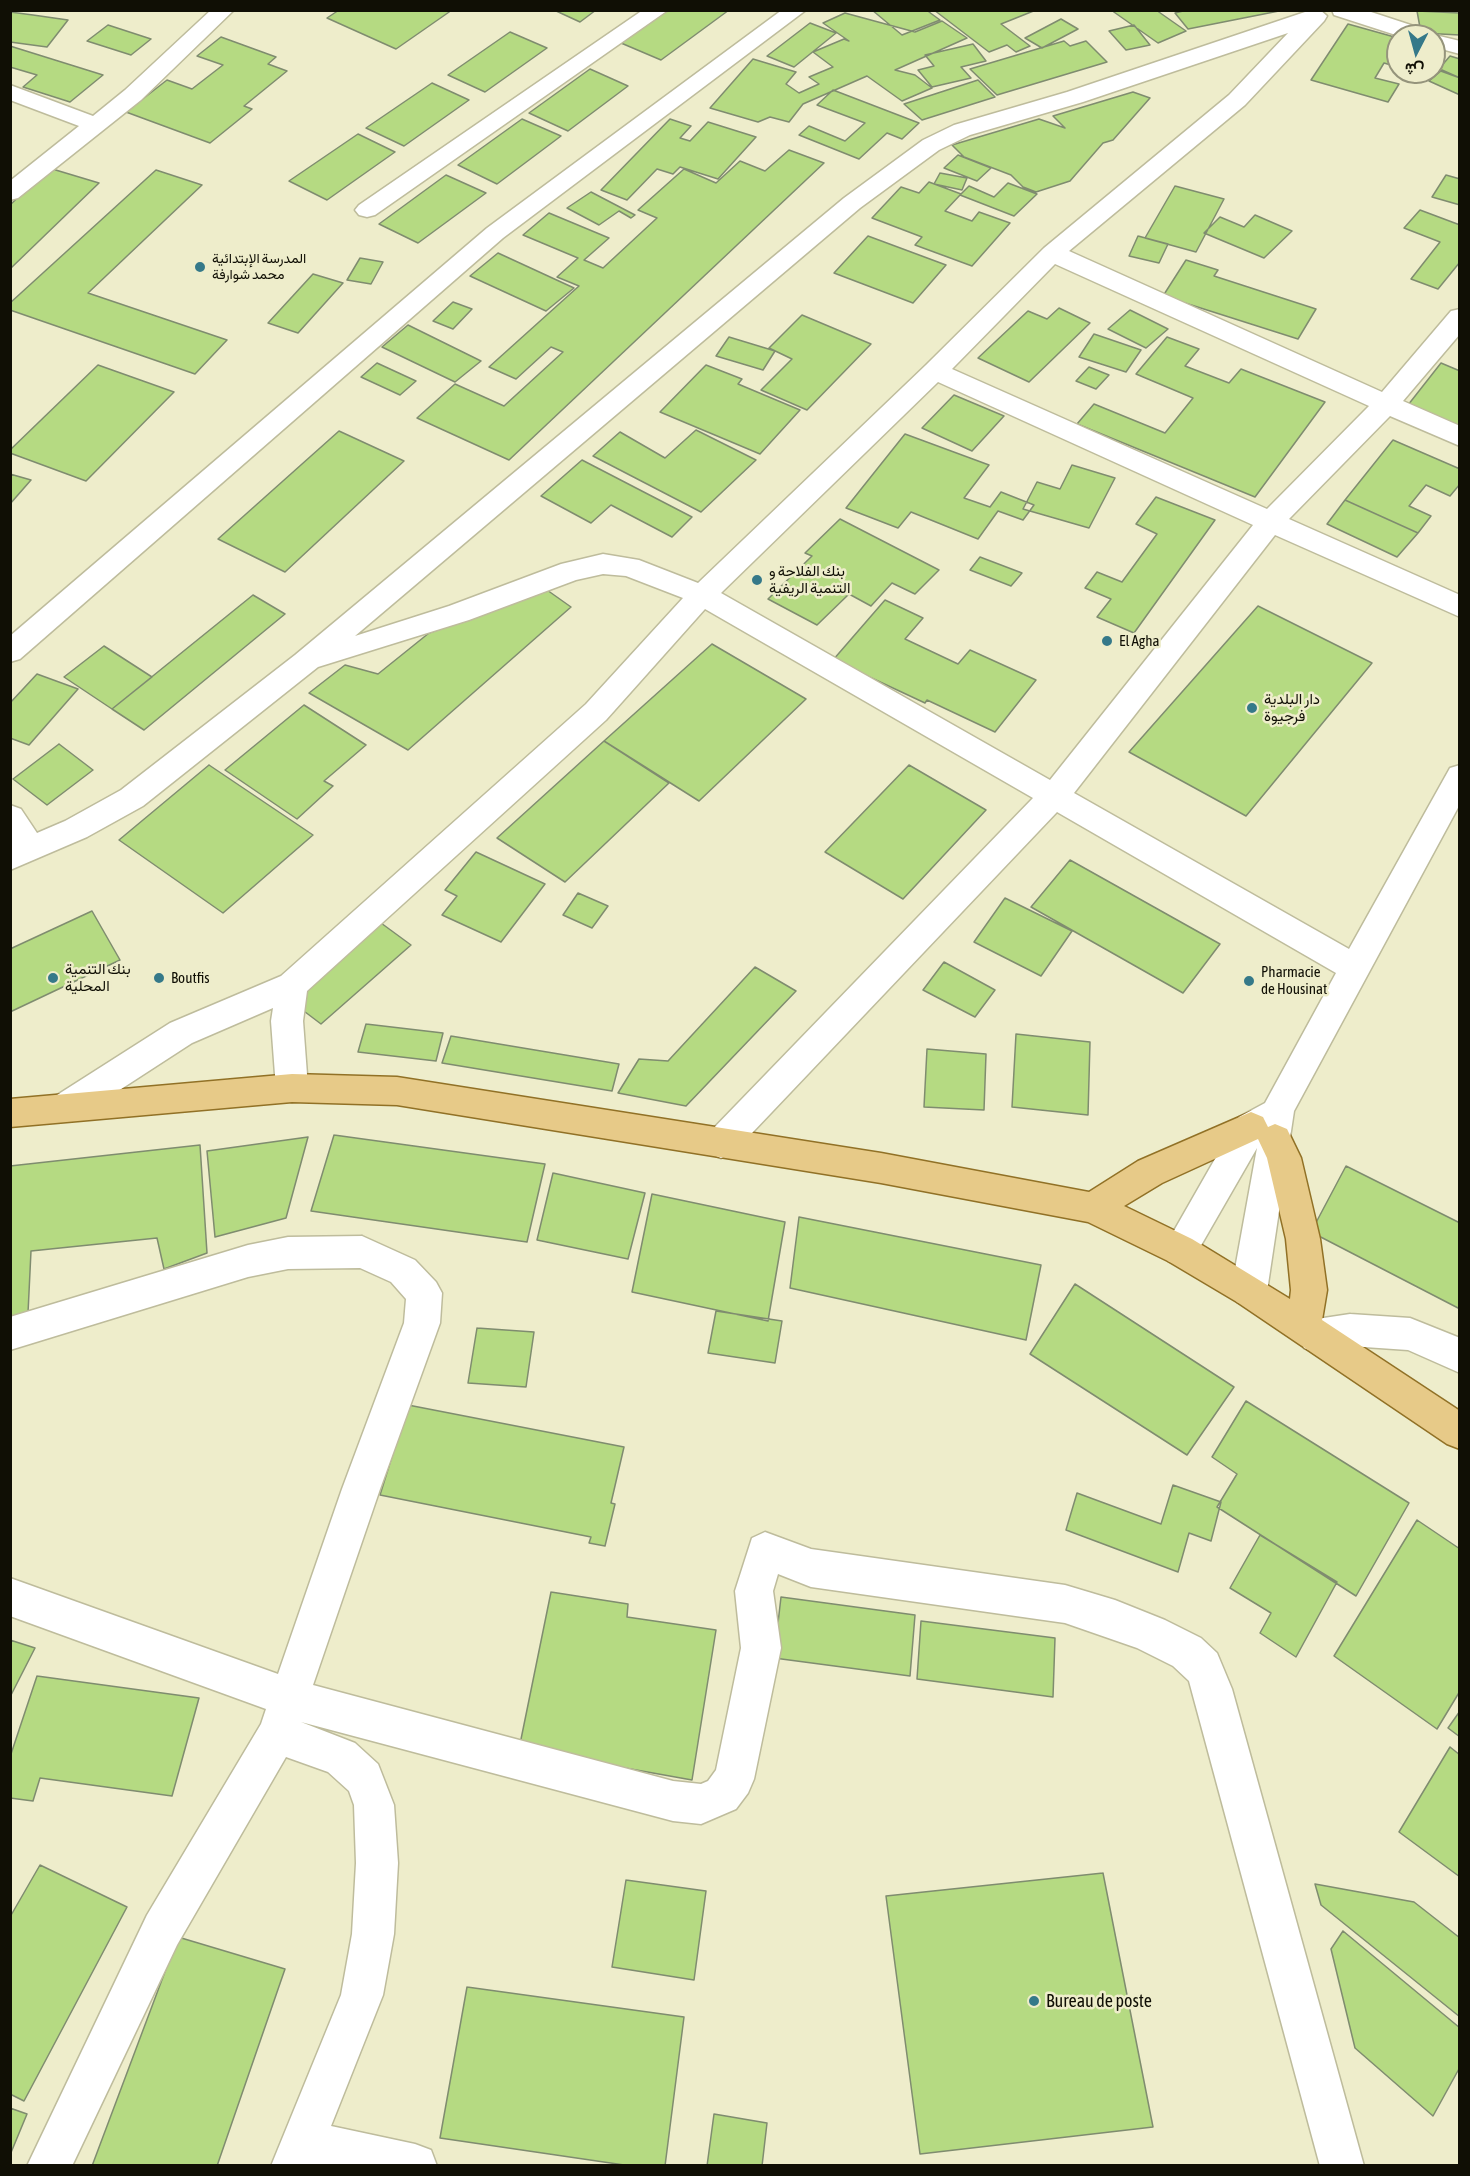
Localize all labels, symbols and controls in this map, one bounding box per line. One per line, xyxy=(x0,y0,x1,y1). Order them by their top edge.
north arrow xyxy=(1386,24,1446,84)
text: ش xyxy=(1404,60,1425,80)
place label: المدرسة الإبتدائية محمد شوارفة xyxy=(212,251,306,284)
marker: المدرسة الإبتدائية محمد شوارفة xyxy=(193,260,207,274)
place label: بنك الفلاحة و التنمية الريفية xyxy=(769,562,850,597)
marker: بنك الفلاحة و التنمية الريفية xyxy=(750,573,764,587)
place label: El Agha xyxy=(1119,632,1159,650)
marker: El Agha xyxy=(1100,634,1114,648)
place label: دار البلدية فرجيوة xyxy=(1264,690,1320,725)
marker: دار البلدية فرجيوة xyxy=(1245,701,1259,715)
place label: بنك التنمية المحلية xyxy=(65,960,131,995)
place label: Pharmacie de Housinat xyxy=(1261,963,1327,998)
place label: Boutfis xyxy=(171,969,210,987)
marker: بنك التنمية المحلية xyxy=(46,971,60,985)
marker: Boutfis xyxy=(152,971,166,985)
marker: Pharmacie de Housinat xyxy=(1242,974,1256,988)
place label: Bureau de poste xyxy=(1046,1990,1152,2012)
marker: Bureau de poste xyxy=(1027,1994,1041,2008)

